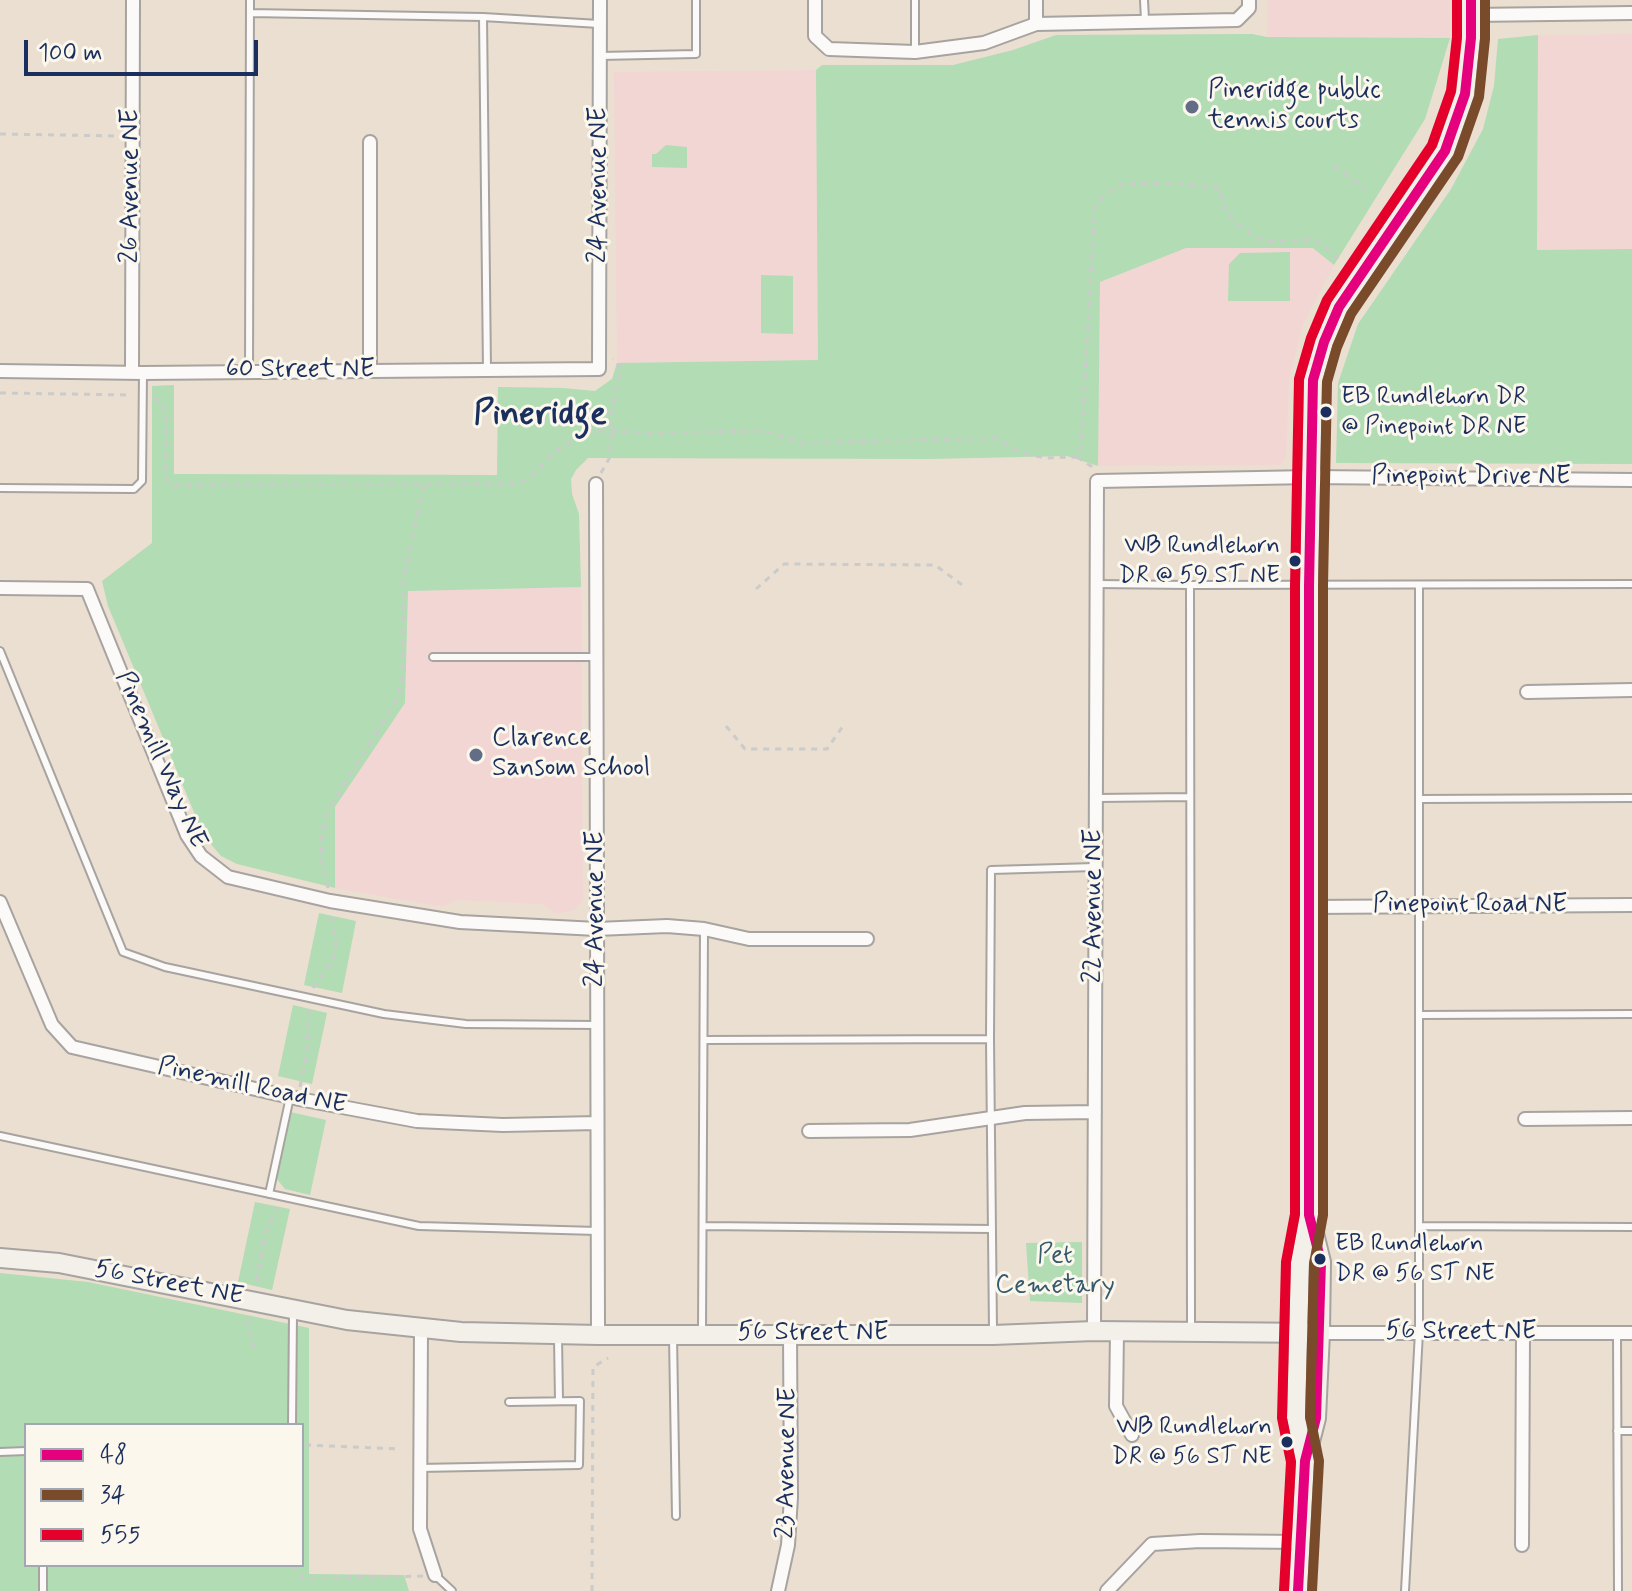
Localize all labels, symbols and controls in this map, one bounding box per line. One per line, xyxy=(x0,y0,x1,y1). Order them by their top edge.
scale bar xyxy=(28,24,262,74)
text: 100 m xyxy=(38,38,102,69)
place label: Pineridge public tennis courts xyxy=(1208,76,1381,138)
marker: Pineridge public tennis courts xyxy=(1183,98,1201,116)
street label: 24 Avenue NE xyxy=(584,107,616,263)
street label: 26 Avenue NE xyxy=(116,108,148,264)
street label: 60 Street NE xyxy=(225,355,375,387)
place label: EB Rundlehorn DR @ Pinepoint DR NE xyxy=(1341,384,1527,440)
district label: Pineridge xyxy=(473,396,607,436)
marker: EB Rundlehorn DR @ Pinepoint DR NE xyxy=(1318,404,1334,420)
street label: Pinepoint Drive NE xyxy=(1371,462,1571,494)
place label: WB Rundlehorn DR @ 59 ST NE xyxy=(1119,533,1280,589)
marker: WB Rundlehorn DR @ 59 ST NE xyxy=(1287,553,1303,569)
street label: Pinemill Way NE xyxy=(107,667,213,853)
place label: Clarence Sansom School xyxy=(492,724,650,786)
marker: Clarence Sansom School xyxy=(467,746,485,764)
street label: 22 Avenue NE xyxy=(1079,829,1111,983)
street label: 24 Avenue NE xyxy=(581,831,613,987)
street label: Pinepoint Road NE xyxy=(1373,890,1567,922)
street label: Pinemill Road NE xyxy=(155,1052,349,1122)
place label: EB Rundlehorn DR @ 56 ST NE xyxy=(1335,1231,1495,1287)
park label: Pet Cemetary xyxy=(995,1241,1115,1302)
marker: EB Rundlehorn DR @ 56 ST NE xyxy=(1312,1251,1328,1267)
street label: 56 Street NE xyxy=(92,1254,246,1314)
street label: 56 Street NE xyxy=(1386,1317,1536,1349)
street label: 56 Street NE xyxy=(738,1318,888,1350)
street label: 23 Avenue NE xyxy=(771,1387,805,1539)
place label: WB Rundlehorn DR @ 56 ST NE xyxy=(1112,1414,1272,1470)
legend xyxy=(24,1423,304,1567)
marker: WB Rundlehorn DR @ 56 ST NE xyxy=(1279,1434,1295,1450)
text: 48 xyxy=(100,1440,127,1471)
text: 34 xyxy=(100,1480,125,1511)
text: 555 xyxy=(100,1520,141,1551)

